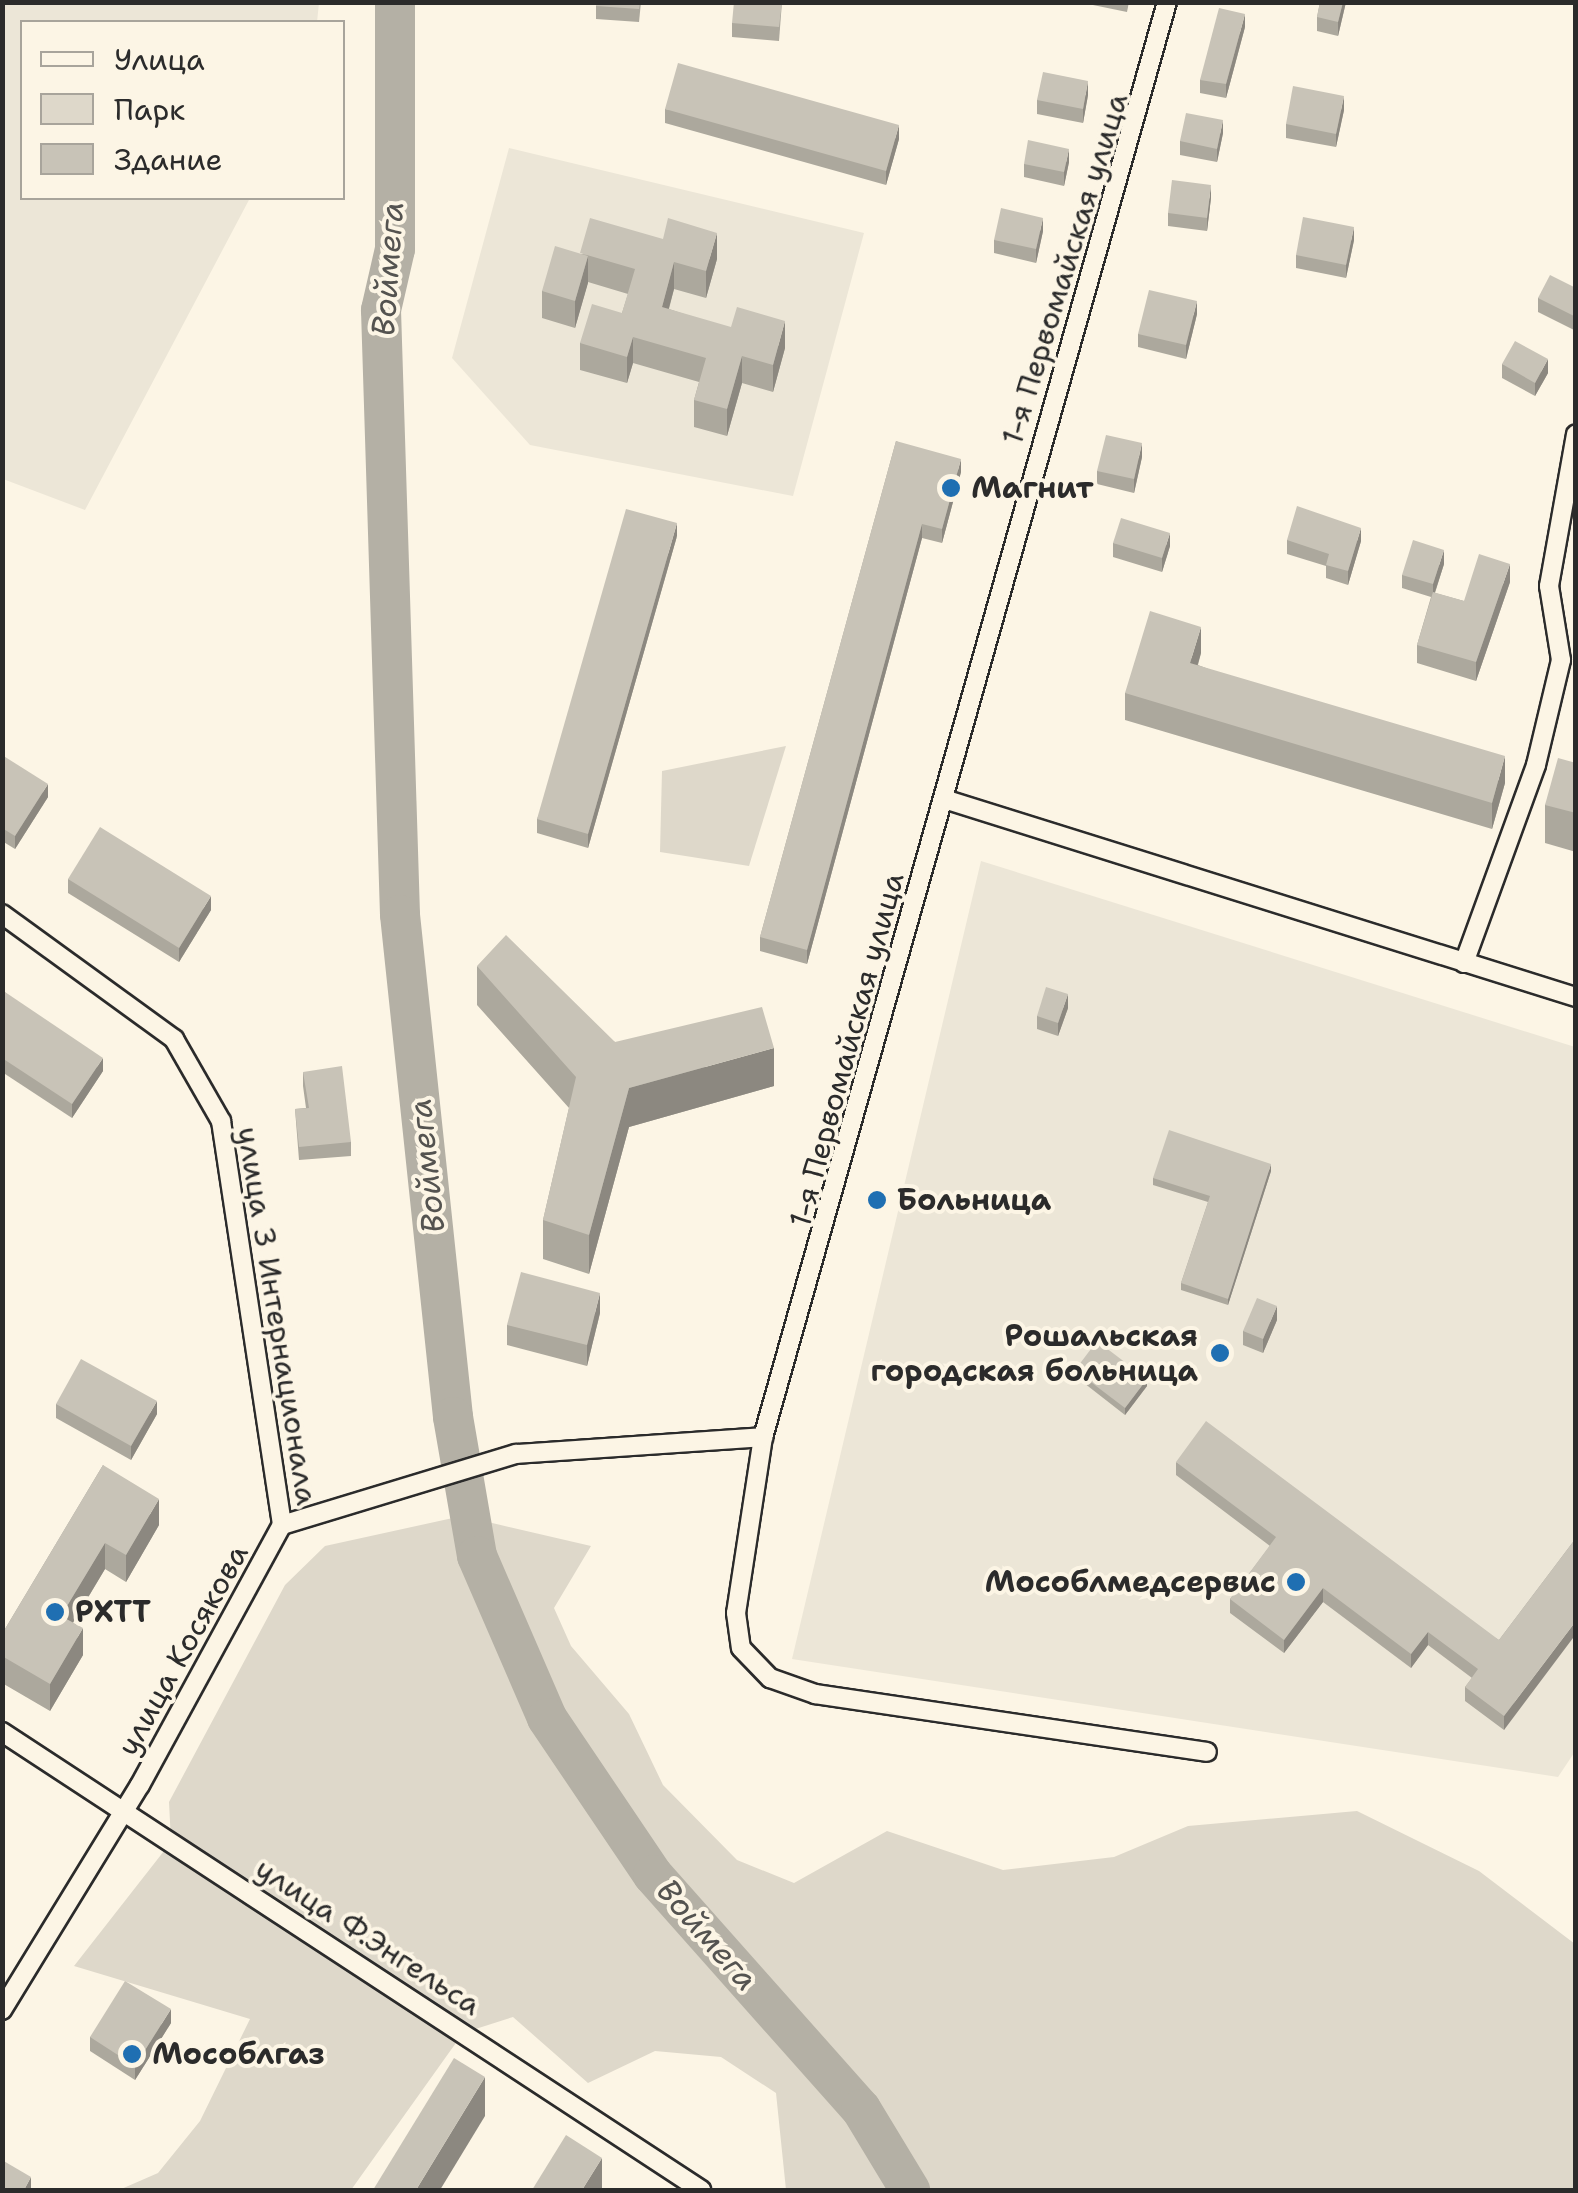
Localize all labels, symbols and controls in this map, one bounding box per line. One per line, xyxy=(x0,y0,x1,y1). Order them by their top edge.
legend xyxy=(20,20,345,200)
text: Улица xyxy=(114,39,205,80)
text: Парк xyxy=(114,89,185,130)
street label: 1-я Первомайская улица xyxy=(994,89,1136,449)
text: Здание xyxy=(114,139,223,180)
water label: Воймега xyxy=(364,200,412,338)
place label: Магнит xyxy=(971,470,1094,506)
marker: Магнит xyxy=(940,477,962,499)
street label: 1-я Первомайская улица xyxy=(782,869,912,1231)
water label: Воймега xyxy=(401,1097,453,1235)
street label: улица 3 Интернационала xyxy=(229,1124,325,1508)
place label: Больница xyxy=(897,1182,1051,1218)
marker: Больница xyxy=(866,1189,888,1211)
place label: Рошальская городская больница xyxy=(870,1318,1198,1388)
marker: Рошальская городская больница xyxy=(1207,1340,1233,1366)
street label: улица Косякова xyxy=(110,1538,256,1762)
place label: Мособлмедсервис xyxy=(985,1564,1276,1600)
marker: Мособлмедсервис xyxy=(1285,1571,1307,1593)
place label: РХТТ xyxy=(75,1594,151,1630)
marker: РХТТ xyxy=(44,1601,66,1623)
street label: улица Ф.Энгельса xyxy=(249,1851,487,2023)
water label: Воймега xyxy=(648,1872,766,1998)
place label: Мособлгаз xyxy=(152,2036,324,2072)
marker: Мособлгаз xyxy=(121,2043,143,2065)

